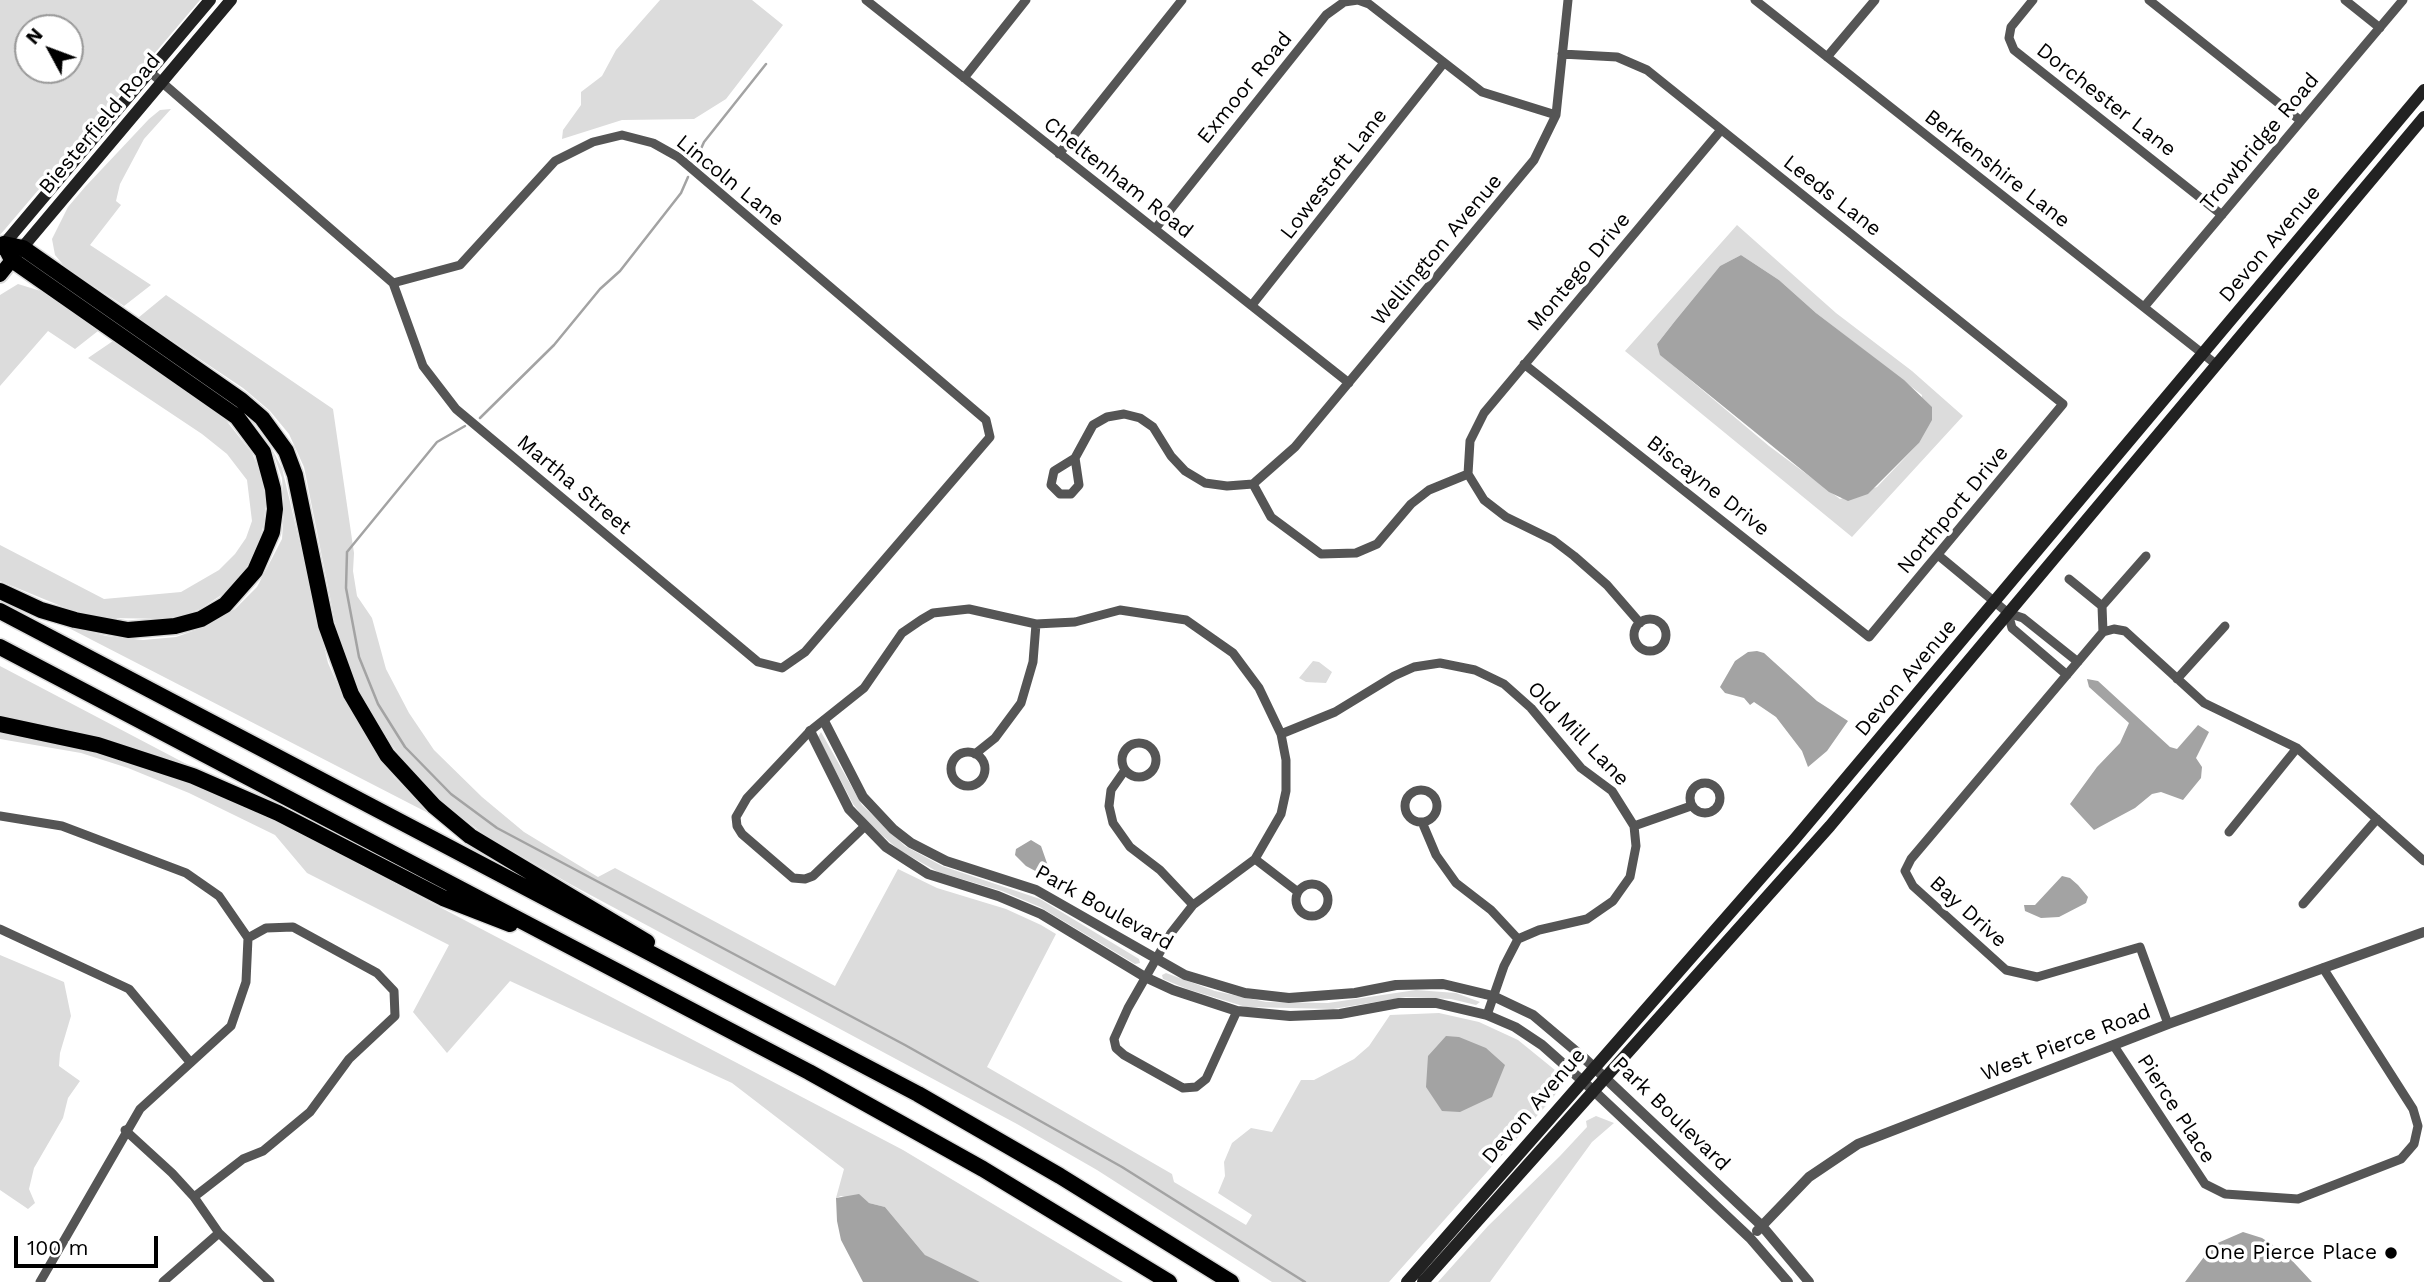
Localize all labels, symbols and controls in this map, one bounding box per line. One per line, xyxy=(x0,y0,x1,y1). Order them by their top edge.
north arrow xyxy=(14,14,84,84)
text: N xyxy=(21,23,48,49)
street label: Exmoor Road xyxy=(1192,27,1298,149)
street label: Dorchester Lane xyxy=(2031,38,2181,162)
street label: Biesterfield Road xyxy=(34,49,166,199)
street label: Trowbridge Road xyxy=(2195,68,2325,216)
street label: Lowestoft Lane xyxy=(1275,104,1393,244)
street label: Berkenshire Lane xyxy=(1919,104,2075,234)
street label: Cheltenham Road xyxy=(1038,112,1198,244)
street label: Lincoln Lane xyxy=(671,130,789,232)
street label: Leeds Lane xyxy=(1778,150,1886,242)
street label: Wellington Avenue xyxy=(1366,169,1508,331)
street label: Devon Avenue xyxy=(2214,180,2326,308)
street label: Montego Drive xyxy=(1522,207,1636,337)
street label: Martha Street xyxy=(512,430,636,540)
street label: Biscayne Drive xyxy=(1642,430,1774,542)
street label: Northport Drive xyxy=(1892,441,2014,579)
street label: Devon Avenue xyxy=(1850,614,1962,742)
street label: Old Mill Lane xyxy=(1522,676,1634,792)
street label: Park Boulevard xyxy=(1031,860,1177,956)
street label: Bay Drive xyxy=(1924,871,2012,953)
street label: West Pierce Road xyxy=(1978,999,2154,1087)
street label: Devon Avenue xyxy=(1477,1043,1591,1169)
street label: Pierce Place xyxy=(2131,1050,2221,1168)
street label: Park Boulevard xyxy=(1607,1052,1735,1176)
scale bar xyxy=(18,1222,161,1266)
text: 100 m xyxy=(27,1235,89,1260)
place label: One Pierce Place xyxy=(2204,1240,2377,1266)
marker: One Pierce Place xyxy=(2383,1245,2399,1261)

